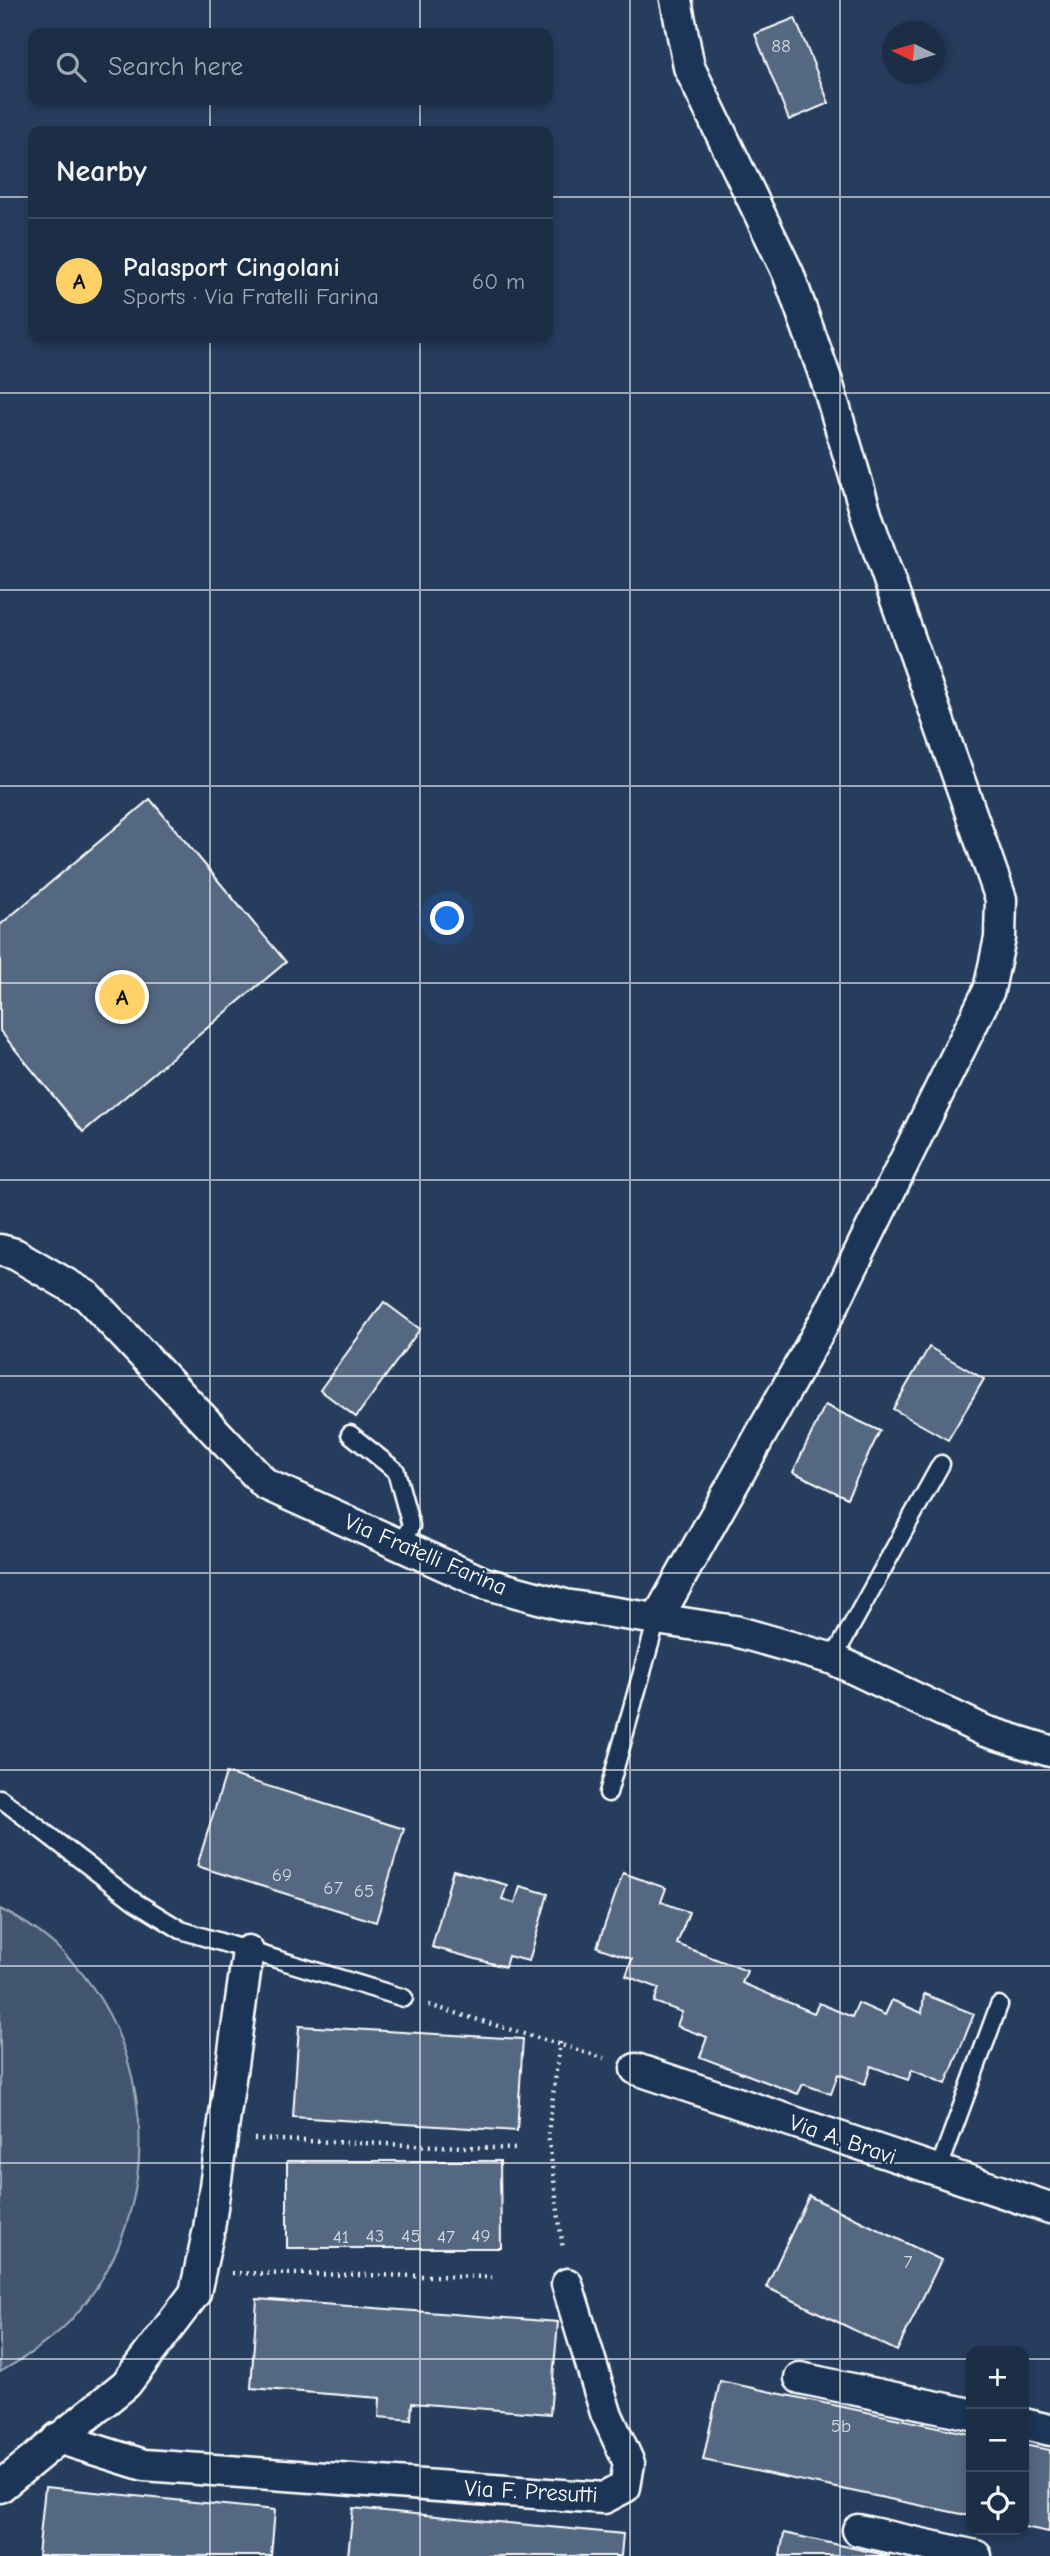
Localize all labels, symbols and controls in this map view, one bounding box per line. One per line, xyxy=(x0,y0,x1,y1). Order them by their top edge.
north arrow xyxy=(882,21,945,84)
search box xyxy=(28,28,553,105)
house number: 88 xyxy=(771,35,791,57)
icon: search xyxy=(52,48,90,86)
text: Search here xyxy=(108,52,243,82)
text: Nearby xyxy=(56,154,147,189)
text: Palasport Cingolani xyxy=(123,253,340,283)
text: A xyxy=(73,268,85,295)
text: 60 m xyxy=(472,268,525,295)
text: Sports · Via Fratelli Farina xyxy=(123,283,379,310)
your location xyxy=(430,901,464,935)
pin: A xyxy=(99,971,145,1023)
street label: Via Fratelli Farina xyxy=(340,1508,511,1601)
house number: 69 xyxy=(272,1864,292,1886)
house number: 67 xyxy=(323,1877,343,1899)
house number: 65 xyxy=(354,1880,374,1902)
street label: Via A. Bravi xyxy=(786,2109,900,2170)
house number: 43 xyxy=(366,2225,384,2247)
house number: 45 xyxy=(401,2225,421,2247)
house number: 49 xyxy=(471,2225,491,2247)
house number: 41 xyxy=(333,2226,349,2248)
house number: 47 xyxy=(437,2226,455,2248)
house number: 7 xyxy=(904,2251,913,2273)
map controls xyxy=(966,2346,1029,2535)
button: + xyxy=(966,2346,1029,2409)
button: − xyxy=(966,2409,1029,2472)
house number: 5b xyxy=(831,2415,851,2437)
button: locate xyxy=(966,2472,1029,2535)
street label: Via F. Presutti xyxy=(464,2475,598,2508)

